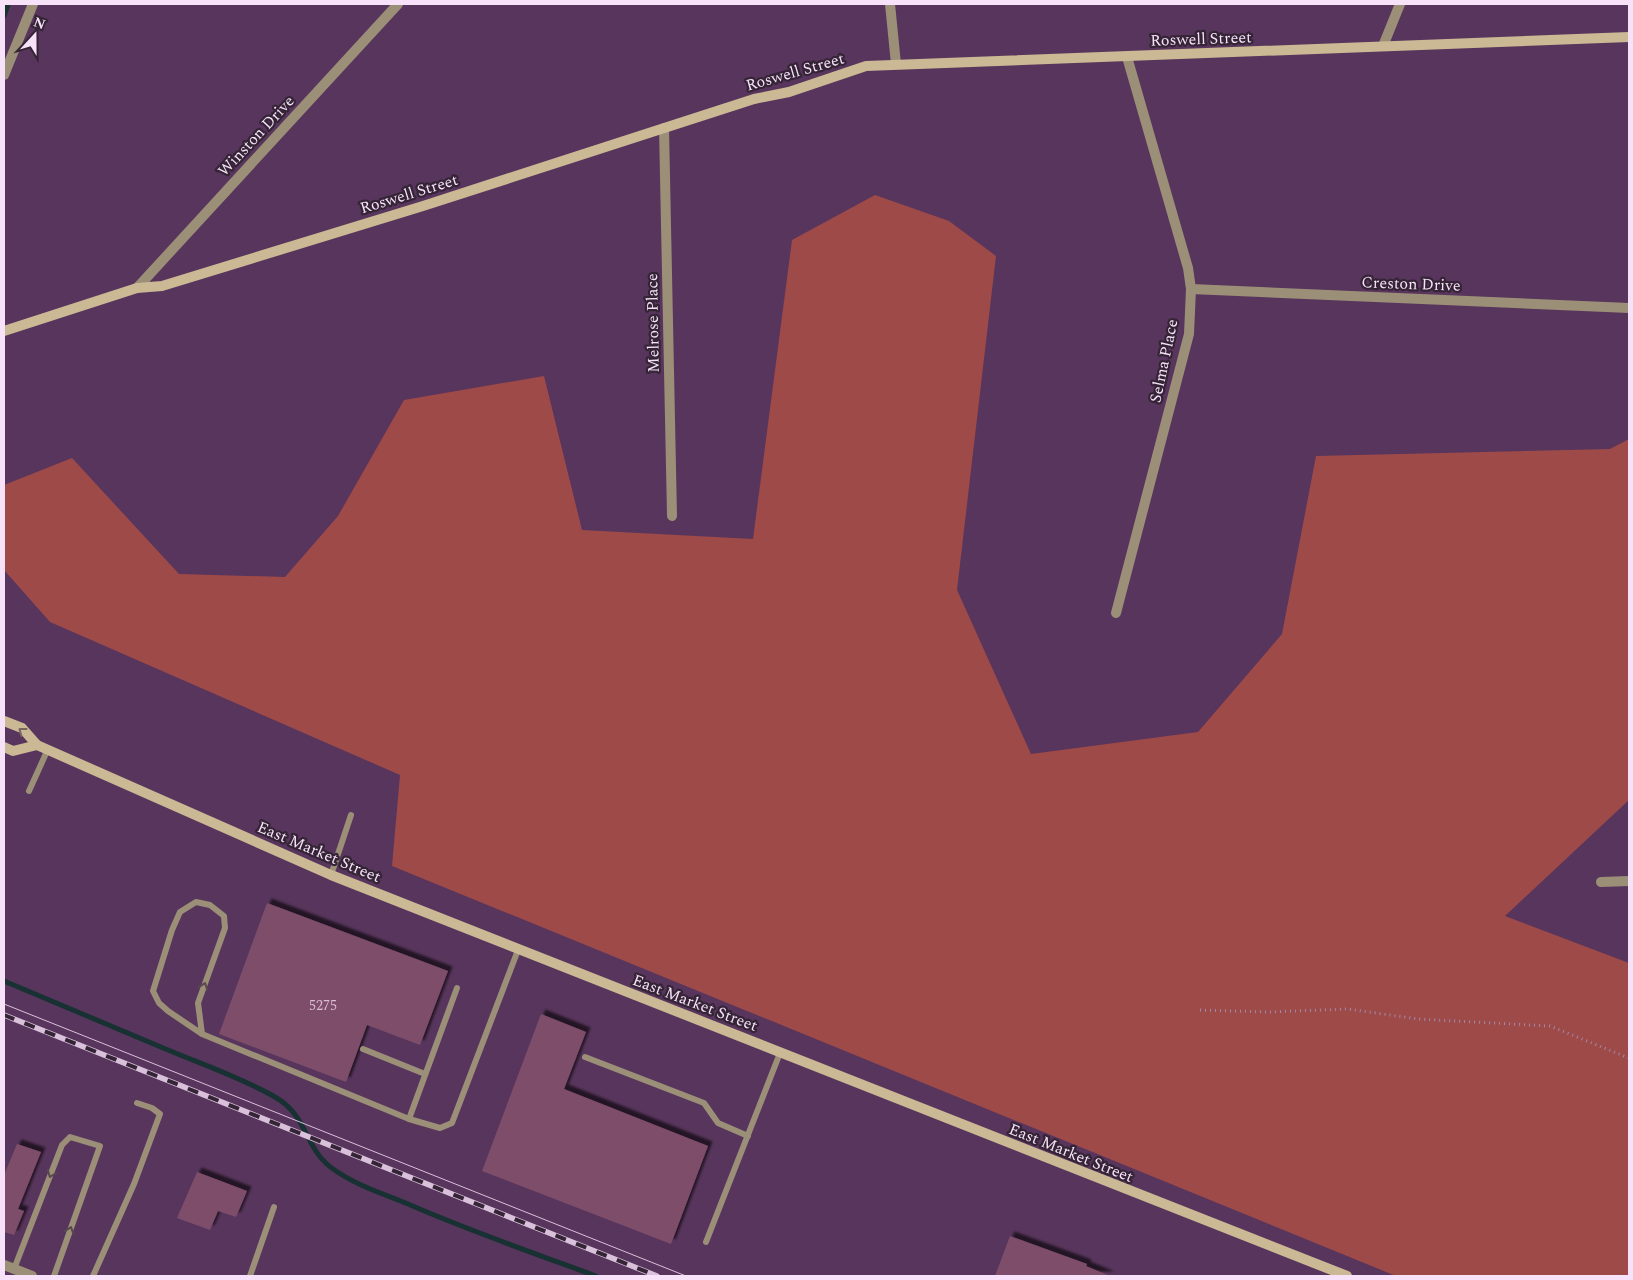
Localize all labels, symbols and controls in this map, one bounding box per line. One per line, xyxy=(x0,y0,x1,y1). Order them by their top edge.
north arrow xyxy=(10,10,60,60)
text: N xyxy=(30,11,49,35)
street label: Roswell Street xyxy=(1150,25,1252,53)
street label: Roswell Street xyxy=(743,46,847,97)
street label: Winston Drive xyxy=(212,90,300,182)
street label: Roswell Street xyxy=(357,168,461,220)
street label: Creston Drive xyxy=(1361,270,1461,298)
street label: Melrose Place xyxy=(640,273,666,373)
street label: Selma Place xyxy=(1143,317,1185,405)
one-way arrow xyxy=(18,728,28,737)
street label: East Market Street xyxy=(253,815,385,889)
street label: East Market Street xyxy=(629,968,761,1038)
one-way arrow xyxy=(198,983,208,991)
house number: 5275 xyxy=(309,995,337,1016)
street label: East Market Street xyxy=(1005,1117,1137,1189)
one-way arrow xyxy=(47,1169,57,1178)
one-way arrow xyxy=(65,1227,75,1235)

